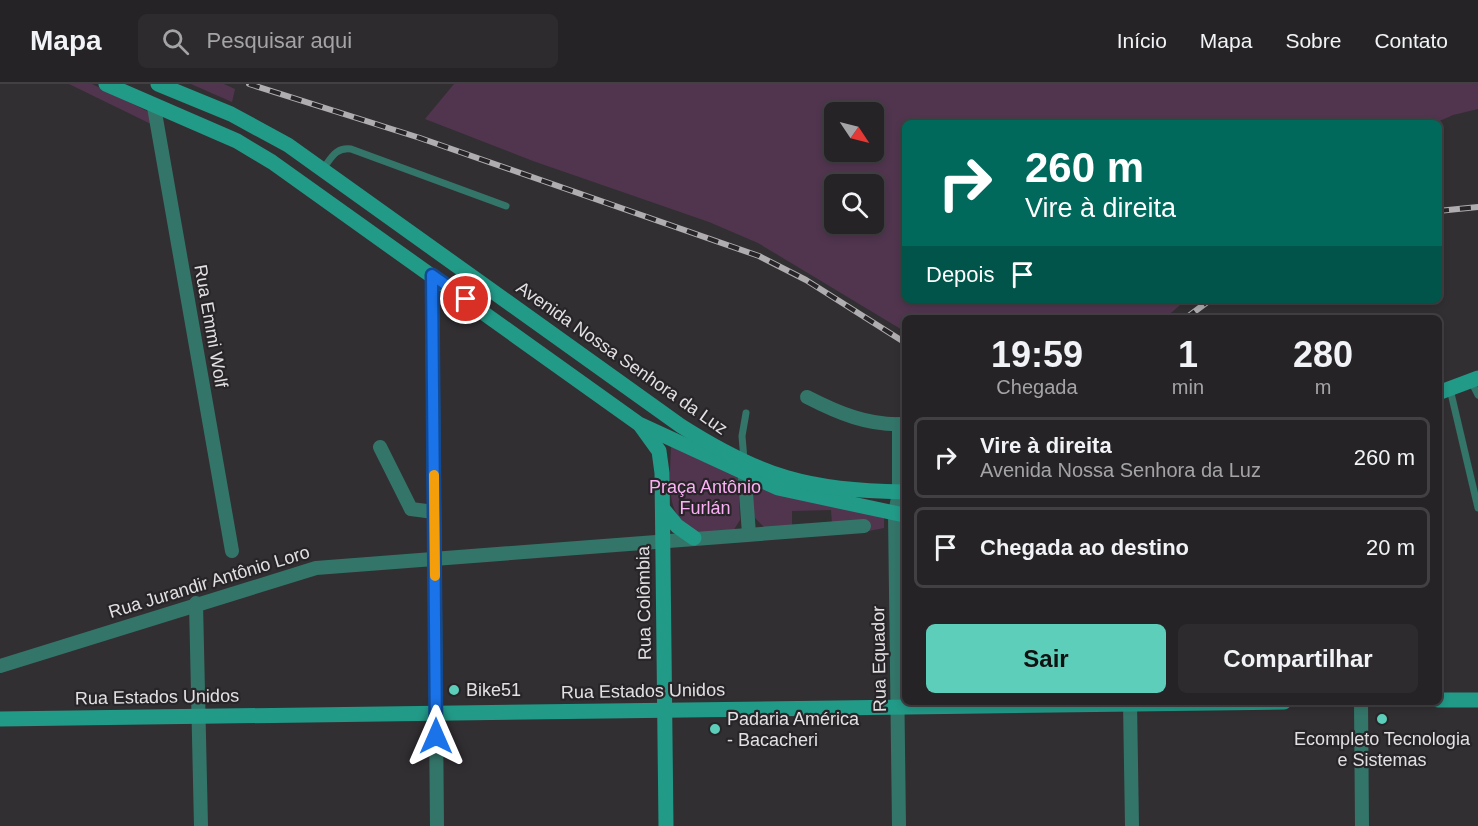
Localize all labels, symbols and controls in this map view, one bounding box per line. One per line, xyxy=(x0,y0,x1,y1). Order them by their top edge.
search box xyxy=(138,14,558,68)
text: Mapa xyxy=(30,25,102,56)
icon: search xyxy=(159,25,192,58)
text: Pesquisar aqui xyxy=(207,28,352,53)
text: Início xyxy=(1117,29,1167,52)
text: Mapa xyxy=(1200,29,1252,52)
text: Sobre xyxy=(1285,29,1341,52)
text: Contato xyxy=(1374,29,1448,52)
north arrow xyxy=(824,102,884,162)
map controls xyxy=(824,102,884,234)
icon: right xyxy=(926,144,1004,222)
text: 260 m xyxy=(1025,144,1144,191)
button: search xyxy=(824,174,884,234)
text: Vire à direita xyxy=(1025,193,1176,223)
icon: arrive xyxy=(1006,258,1039,291)
text: Depois xyxy=(926,262,994,287)
street label: Rua Emmi Wolf xyxy=(190,263,232,390)
pin xyxy=(440,273,491,324)
street label: Avenida Nossa Senhora da Luz xyxy=(513,277,731,439)
icon: arrive xyxy=(449,282,482,315)
text: 19:59 xyxy=(991,334,1083,375)
text: 1 xyxy=(1178,334,1198,375)
text: 280 xyxy=(1293,334,1353,375)
text: Chegada xyxy=(996,376,1078,398)
text: min xyxy=(1172,376,1204,398)
text: m xyxy=(1315,376,1331,398)
text: Vire à direita xyxy=(980,433,1112,458)
icon: right xyxy=(929,441,962,474)
text: 260 m xyxy=(1354,445,1415,470)
text: Avenida Nossa Senhora da Luz xyxy=(980,459,1261,481)
park label: Praça Antônio Furlán xyxy=(649,477,761,518)
icon: arrive xyxy=(929,531,962,564)
text: Chegada ao destino xyxy=(980,535,1189,560)
text: 20 m xyxy=(1366,535,1415,560)
street label: Rua Jurandir Antônio Loro xyxy=(106,542,312,622)
street label: Rua Colômbia xyxy=(633,545,655,660)
street label: Rua Equador xyxy=(868,606,890,712)
button: Sair xyxy=(926,624,1166,693)
button: Compartilhar xyxy=(1178,624,1418,693)
place label: Bike51 xyxy=(466,680,521,700)
street label: Rua Estados Unidos xyxy=(561,680,725,702)
marker: Bike51 xyxy=(447,683,461,697)
street label: Rua Estados Unidos xyxy=(75,686,239,708)
position arrow xyxy=(404,704,468,768)
place label: Padaria América - Bacacheri xyxy=(727,709,860,750)
marker: Ecompleto Tecnologia e Sistemas xyxy=(1375,712,1389,726)
marker: Padaria América - Bacacheri xyxy=(708,722,722,736)
place label: Ecompleto Tecnologia e Sistemas xyxy=(1294,729,1471,770)

